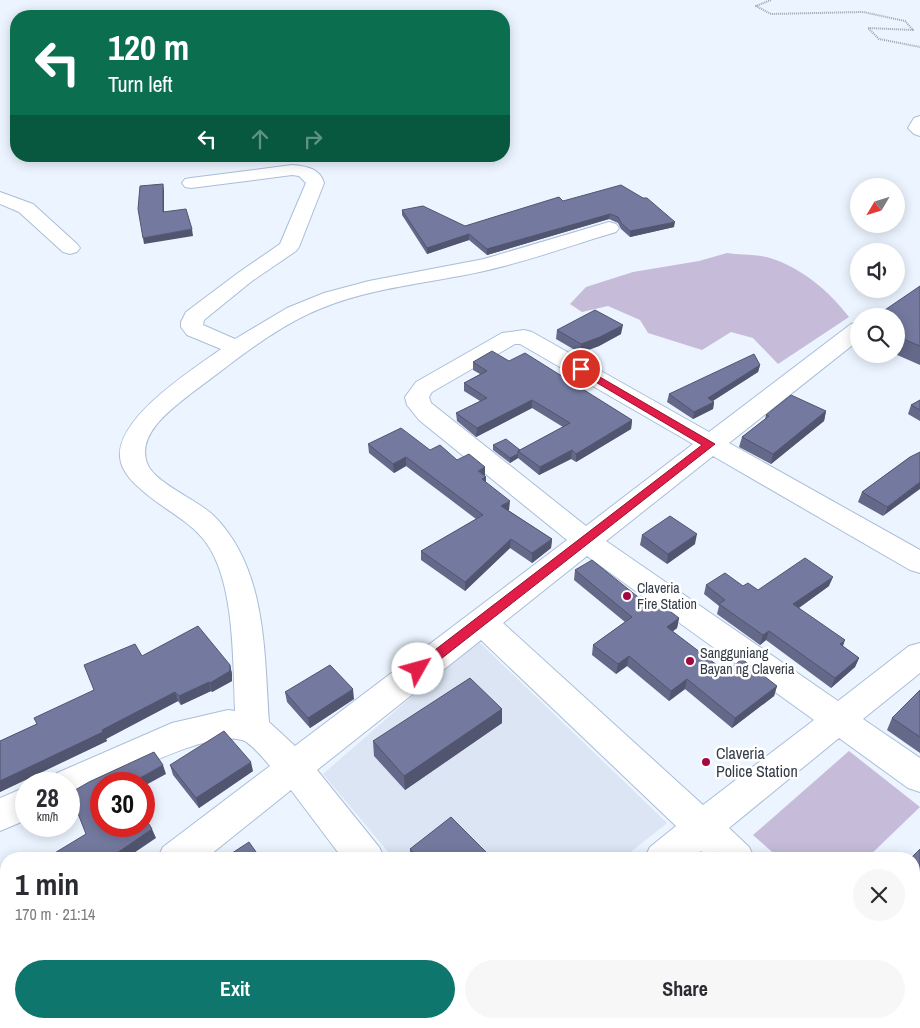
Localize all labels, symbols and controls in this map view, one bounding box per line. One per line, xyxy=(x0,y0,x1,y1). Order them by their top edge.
text: 120 m xyxy=(108,24,189,71)
icon: left xyxy=(25,30,90,95)
text: Turn left xyxy=(108,69,173,99)
icon: left xyxy=(193,125,221,153)
icon: ahead xyxy=(246,125,274,153)
icon: right xyxy=(299,125,327,153)
north arrow xyxy=(850,178,905,232)
map controls xyxy=(850,178,905,363)
button: sound xyxy=(850,243,905,298)
button: search xyxy=(850,308,905,363)
pin xyxy=(560,348,602,390)
icon: arrive xyxy=(567,355,595,383)
place label: Claveria Fire Station xyxy=(637,579,697,613)
marker: Claveria Fire Station xyxy=(621,590,633,602)
position arrow xyxy=(391,642,443,694)
place label: Sangguniang Bayan ng Claveria xyxy=(700,644,795,678)
marker: Sangguniang Bayan ng Claveria xyxy=(684,655,696,667)
place label: Claveria Police Station xyxy=(716,742,798,782)
marker: Claveria Police Station xyxy=(700,756,712,768)
speed limit sign: 30 xyxy=(90,772,155,837)
text: 28 xyxy=(36,781,59,815)
text: km/h xyxy=(37,809,58,825)
text: 1 min xyxy=(15,864,79,904)
button: close xyxy=(853,869,905,921)
text: 170 m · 21:14 xyxy=(15,903,95,925)
button: Exit xyxy=(15,960,455,1018)
button: Share xyxy=(465,960,905,1018)

